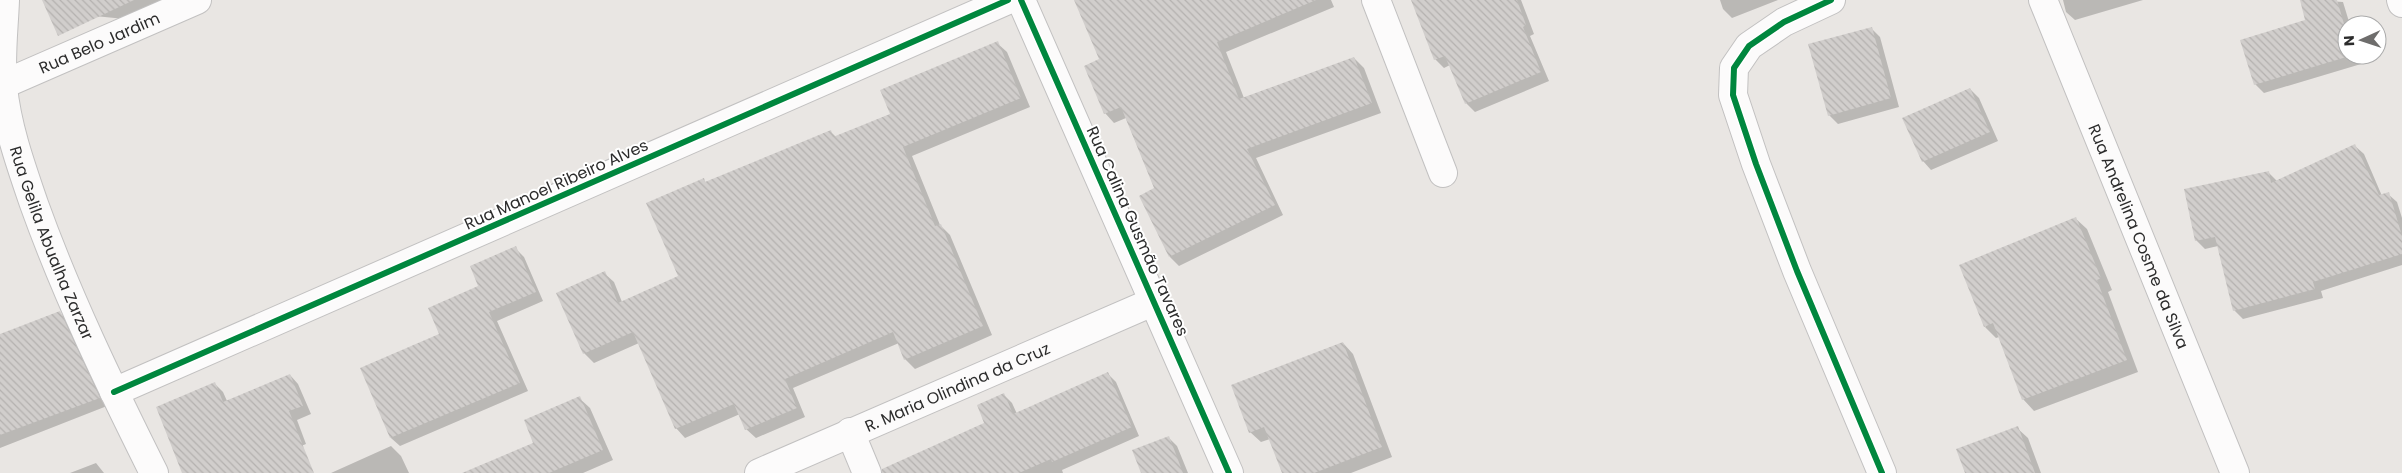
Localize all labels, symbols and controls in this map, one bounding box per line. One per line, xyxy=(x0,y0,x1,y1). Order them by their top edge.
street label: Rua Belo Jardim xyxy=(35,7,163,80)
north arrow xyxy=(2337,15,2387,65)
text: N xyxy=(2339,35,2359,46)
street label: Rua Andrelina Cosme da Silva xyxy=(2083,121,2194,352)
street label: Rua Calina Gusmão Tavares xyxy=(1081,122,1194,340)
street label: Rua Manoel Ribeiro Alves xyxy=(461,133,652,235)
street label: Rua Gelila Abualha Zarzar xyxy=(4,143,99,344)
street label: R. Maria Olindina da Cruz xyxy=(861,337,1053,438)

